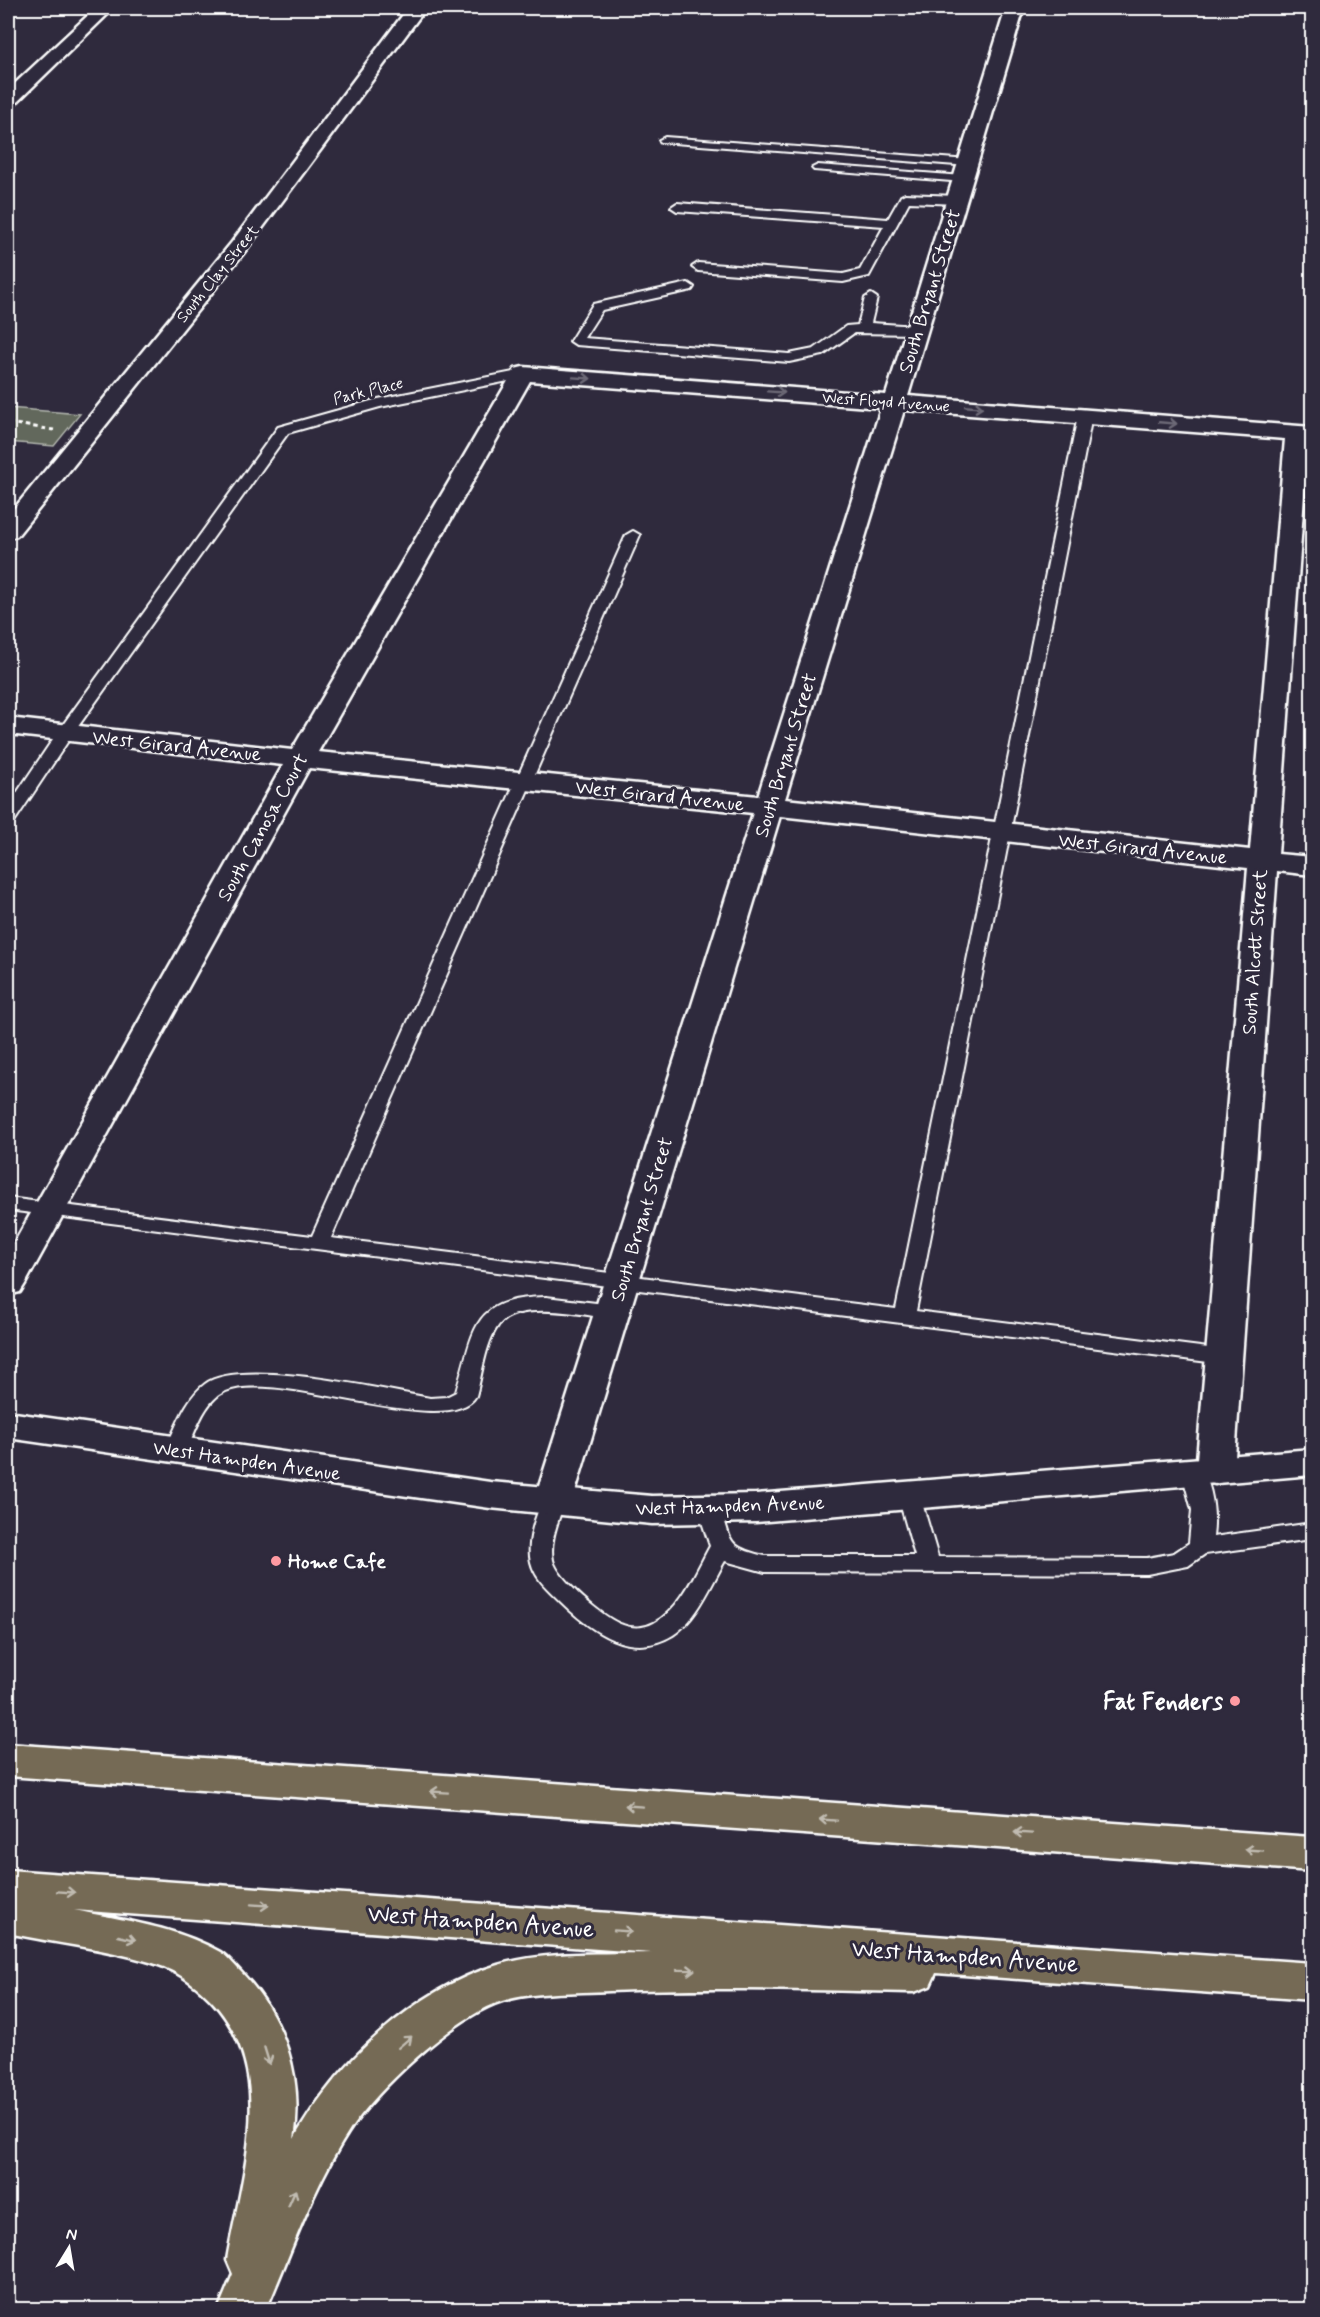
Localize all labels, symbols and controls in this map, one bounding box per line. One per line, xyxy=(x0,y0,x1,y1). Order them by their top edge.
street label: South Bryant Street xyxy=(893,206,968,377)
street label: South Clay Street xyxy=(172,220,264,327)
street label: Park Place xyxy=(331,373,406,410)
one-way arrow xyxy=(571,373,591,384)
one-way arrow xyxy=(766,387,785,398)
street label: West Floyd Avenue xyxy=(821,388,950,417)
one-way arrow xyxy=(963,402,983,413)
one-way arrow xyxy=(1158,418,1178,429)
street label: South Bryant Street xyxy=(749,670,824,841)
street label: West Girard Avenue xyxy=(91,724,263,769)
street label: South Canosa Court xyxy=(211,749,315,907)
street label: West Girard Avenue xyxy=(574,774,746,819)
street label: West Girard Avenue xyxy=(1057,827,1229,872)
street label: South Alcott Street xyxy=(1236,868,1275,1036)
street label: South Bryant Street xyxy=(605,1134,680,1305)
street label: West Hampden Avenue xyxy=(151,1435,342,1488)
street label: West Hampden Avenue xyxy=(635,1490,825,1523)
place label: Home Cafe xyxy=(288,1549,386,1576)
marker: Home Cafe xyxy=(269,1554,283,1568)
place label: Fat Fenders xyxy=(1103,1687,1223,1718)
marker: Fat Fenders xyxy=(1228,1694,1242,1708)
one-way arrow xyxy=(430,1786,450,1797)
one-way arrow xyxy=(624,1800,644,1811)
one-way arrow xyxy=(819,1814,839,1825)
one-way arrow xyxy=(1013,1828,1033,1839)
one-way arrow xyxy=(1245,1844,1265,1855)
one-way arrow xyxy=(55,1887,75,1898)
street label: West Hampden Avenue xyxy=(367,1899,595,1946)
one-way arrow xyxy=(250,1900,270,1911)
one-way arrow xyxy=(612,1926,632,1937)
one-way arrow xyxy=(117,1933,136,1944)
street label: West Hampden Avenue xyxy=(851,1934,1079,1981)
one-way arrow xyxy=(676,1964,696,1976)
one-way arrow xyxy=(397,2035,412,2049)
one-way arrow xyxy=(262,2046,273,2065)
one-way arrow xyxy=(287,2189,298,2207)
north arrow xyxy=(39,2218,99,2278)
text: N xyxy=(64,2223,79,2246)

